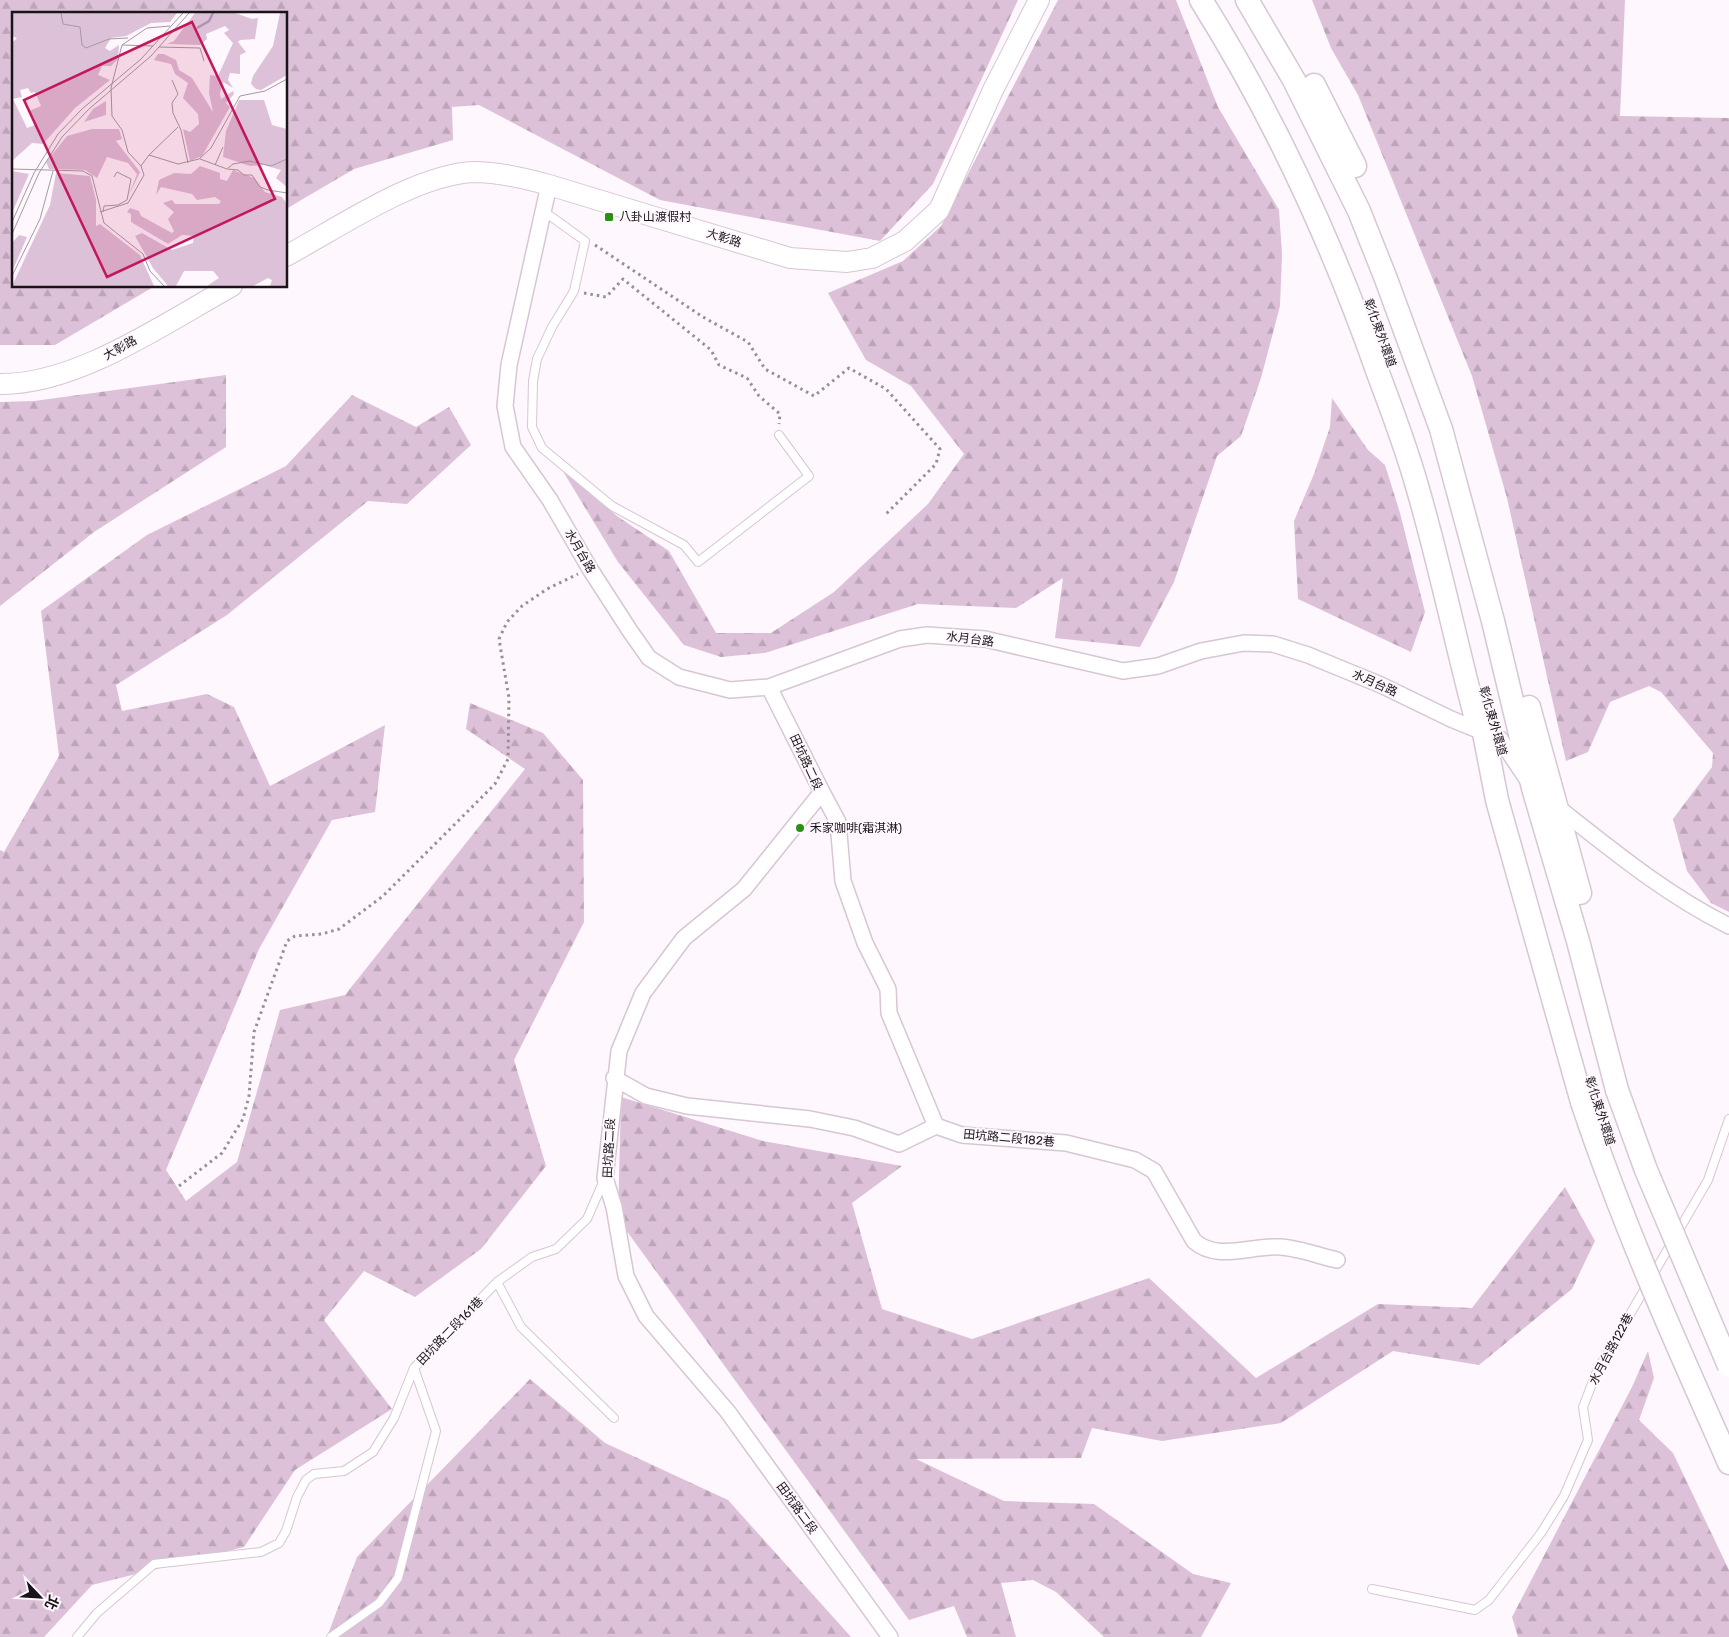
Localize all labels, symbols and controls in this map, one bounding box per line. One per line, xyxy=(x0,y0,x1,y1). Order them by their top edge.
inset map xyxy=(12,12,288,288)
place label: 八卦山渡假村 xyxy=(619,210,692,224)
marker: 八卦山渡假村 xyxy=(603,211,615,223)
street label: 大彰路 xyxy=(705,226,743,250)
street label: 彰化東外環道 xyxy=(1361,297,1399,369)
street label: 大彰路 xyxy=(101,333,139,363)
street label: 水月台路 xyxy=(562,527,598,575)
street label: 水月台路 xyxy=(945,629,995,649)
street label: 水月台路 xyxy=(1350,667,1400,699)
street label: 彰化東外環道 xyxy=(1476,684,1510,758)
street label: 田坑路二段 xyxy=(787,732,825,792)
place label: 禾家咖啡(霜淇淋) xyxy=(810,821,902,835)
marker: 禾家咖啡(霜淇淋) xyxy=(794,822,806,834)
street label: 彰化東外環道 xyxy=(1582,1075,1618,1147)
street label: 田坑路二段 xyxy=(600,1118,618,1178)
street label: 田坑路二段182巷 xyxy=(963,1127,1055,1149)
street label: 田坑路二段161巷 xyxy=(414,1294,486,1368)
street label: 水月台路122巷 xyxy=(1586,1311,1636,1387)
street label: 田坑路二段 xyxy=(774,1480,820,1536)
north arrow xyxy=(15,1572,65,1622)
text: 北 xyxy=(41,1592,62,1612)

